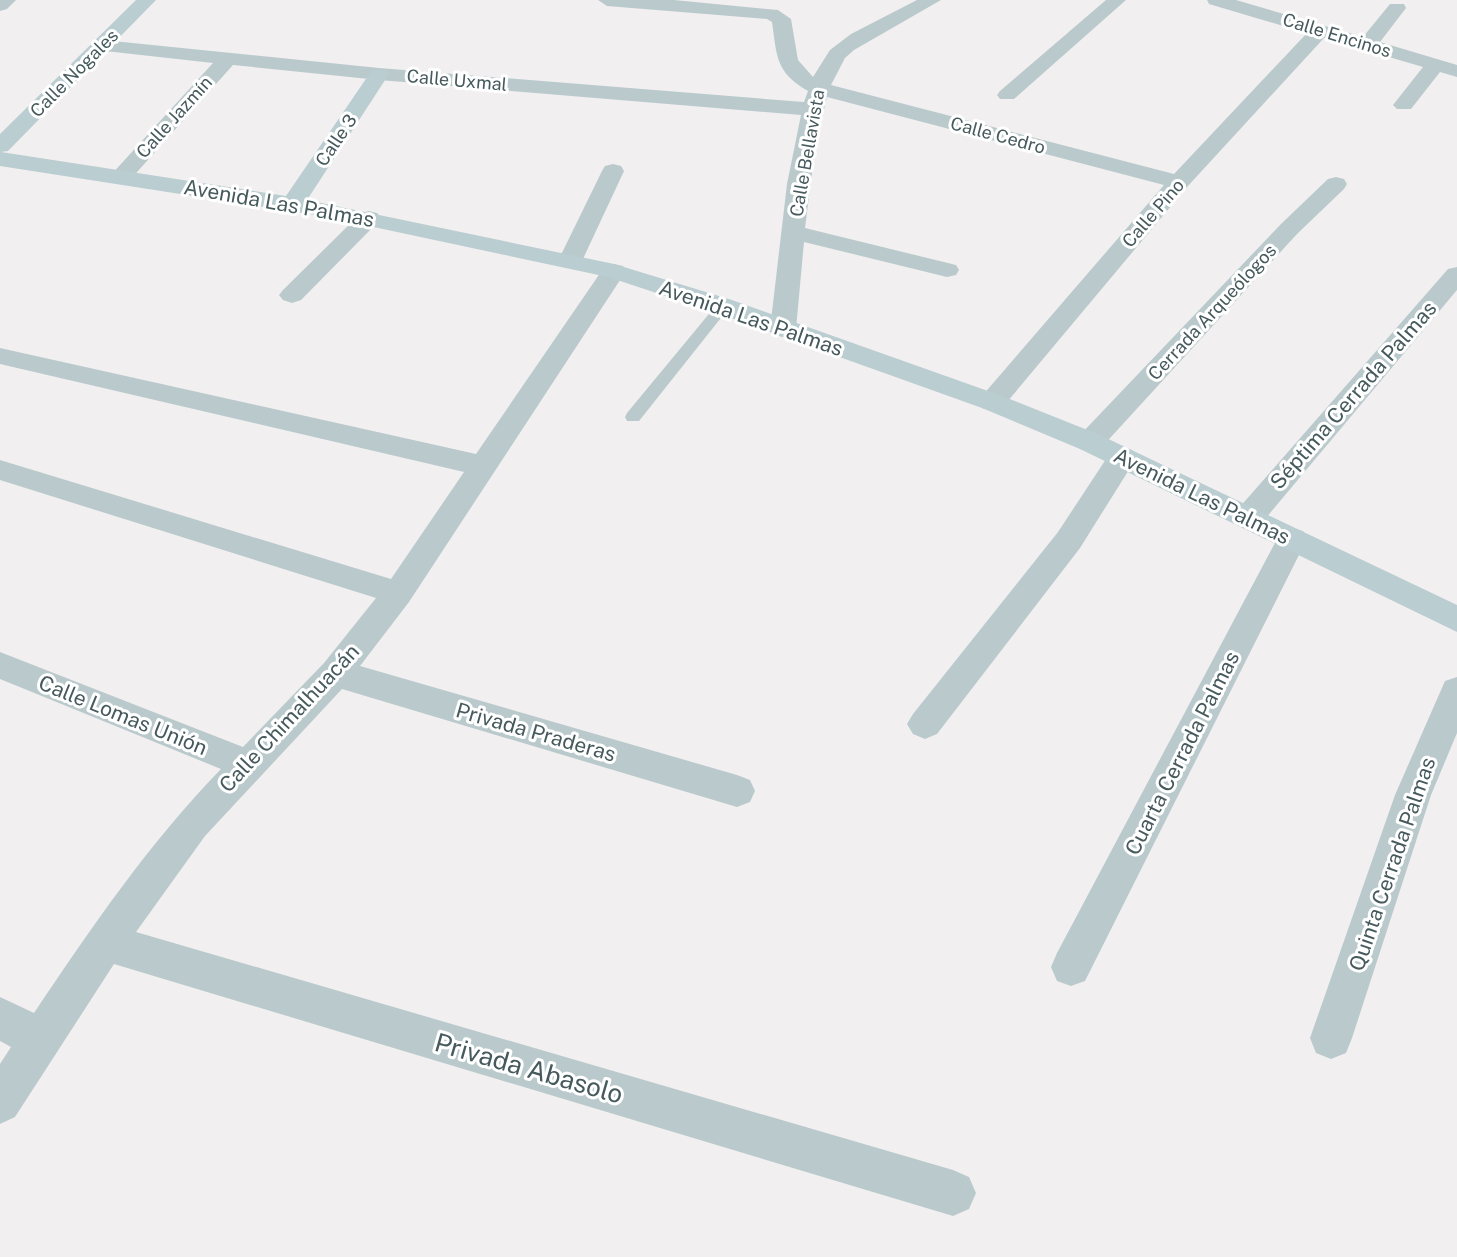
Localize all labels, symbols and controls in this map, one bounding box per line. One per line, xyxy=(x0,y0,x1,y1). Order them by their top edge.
street label: Calle Encinos xyxy=(1280,9,1394,61)
street label: Calle Nogales xyxy=(26,25,122,121)
street label: Calle Uxmal xyxy=(406,65,508,95)
street label: Calle Jazmín xyxy=(132,72,216,162)
street label: Calle Bellavista xyxy=(785,88,829,218)
street label: Calle 3 xyxy=(311,110,361,170)
street label: Calle Cedro xyxy=(948,112,1048,158)
street label: Avenida Las Palmas xyxy=(182,174,376,232)
street label: Calle Pino xyxy=(1118,175,1188,251)
street label: Cerrada Arqueólogos xyxy=(1144,240,1280,384)
street label: Avenida Las Palmas xyxy=(656,275,846,361)
street label: Séptima Cerrada Palmas xyxy=(1265,296,1441,494)
street label: Avenida Las Palmas xyxy=(1110,443,1294,549)
street label: Calle Chimalhuacán xyxy=(214,639,364,797)
street label: Cuarta Cerrada Palmas xyxy=(1120,647,1244,859)
street label: Calle Lomas Unión xyxy=(35,670,211,760)
street label: Privada Praderas xyxy=(453,697,619,767)
street label: Quinta Cerrada Palmas xyxy=(1344,754,1440,974)
street label: Privada Abasolo xyxy=(431,1026,627,1110)

